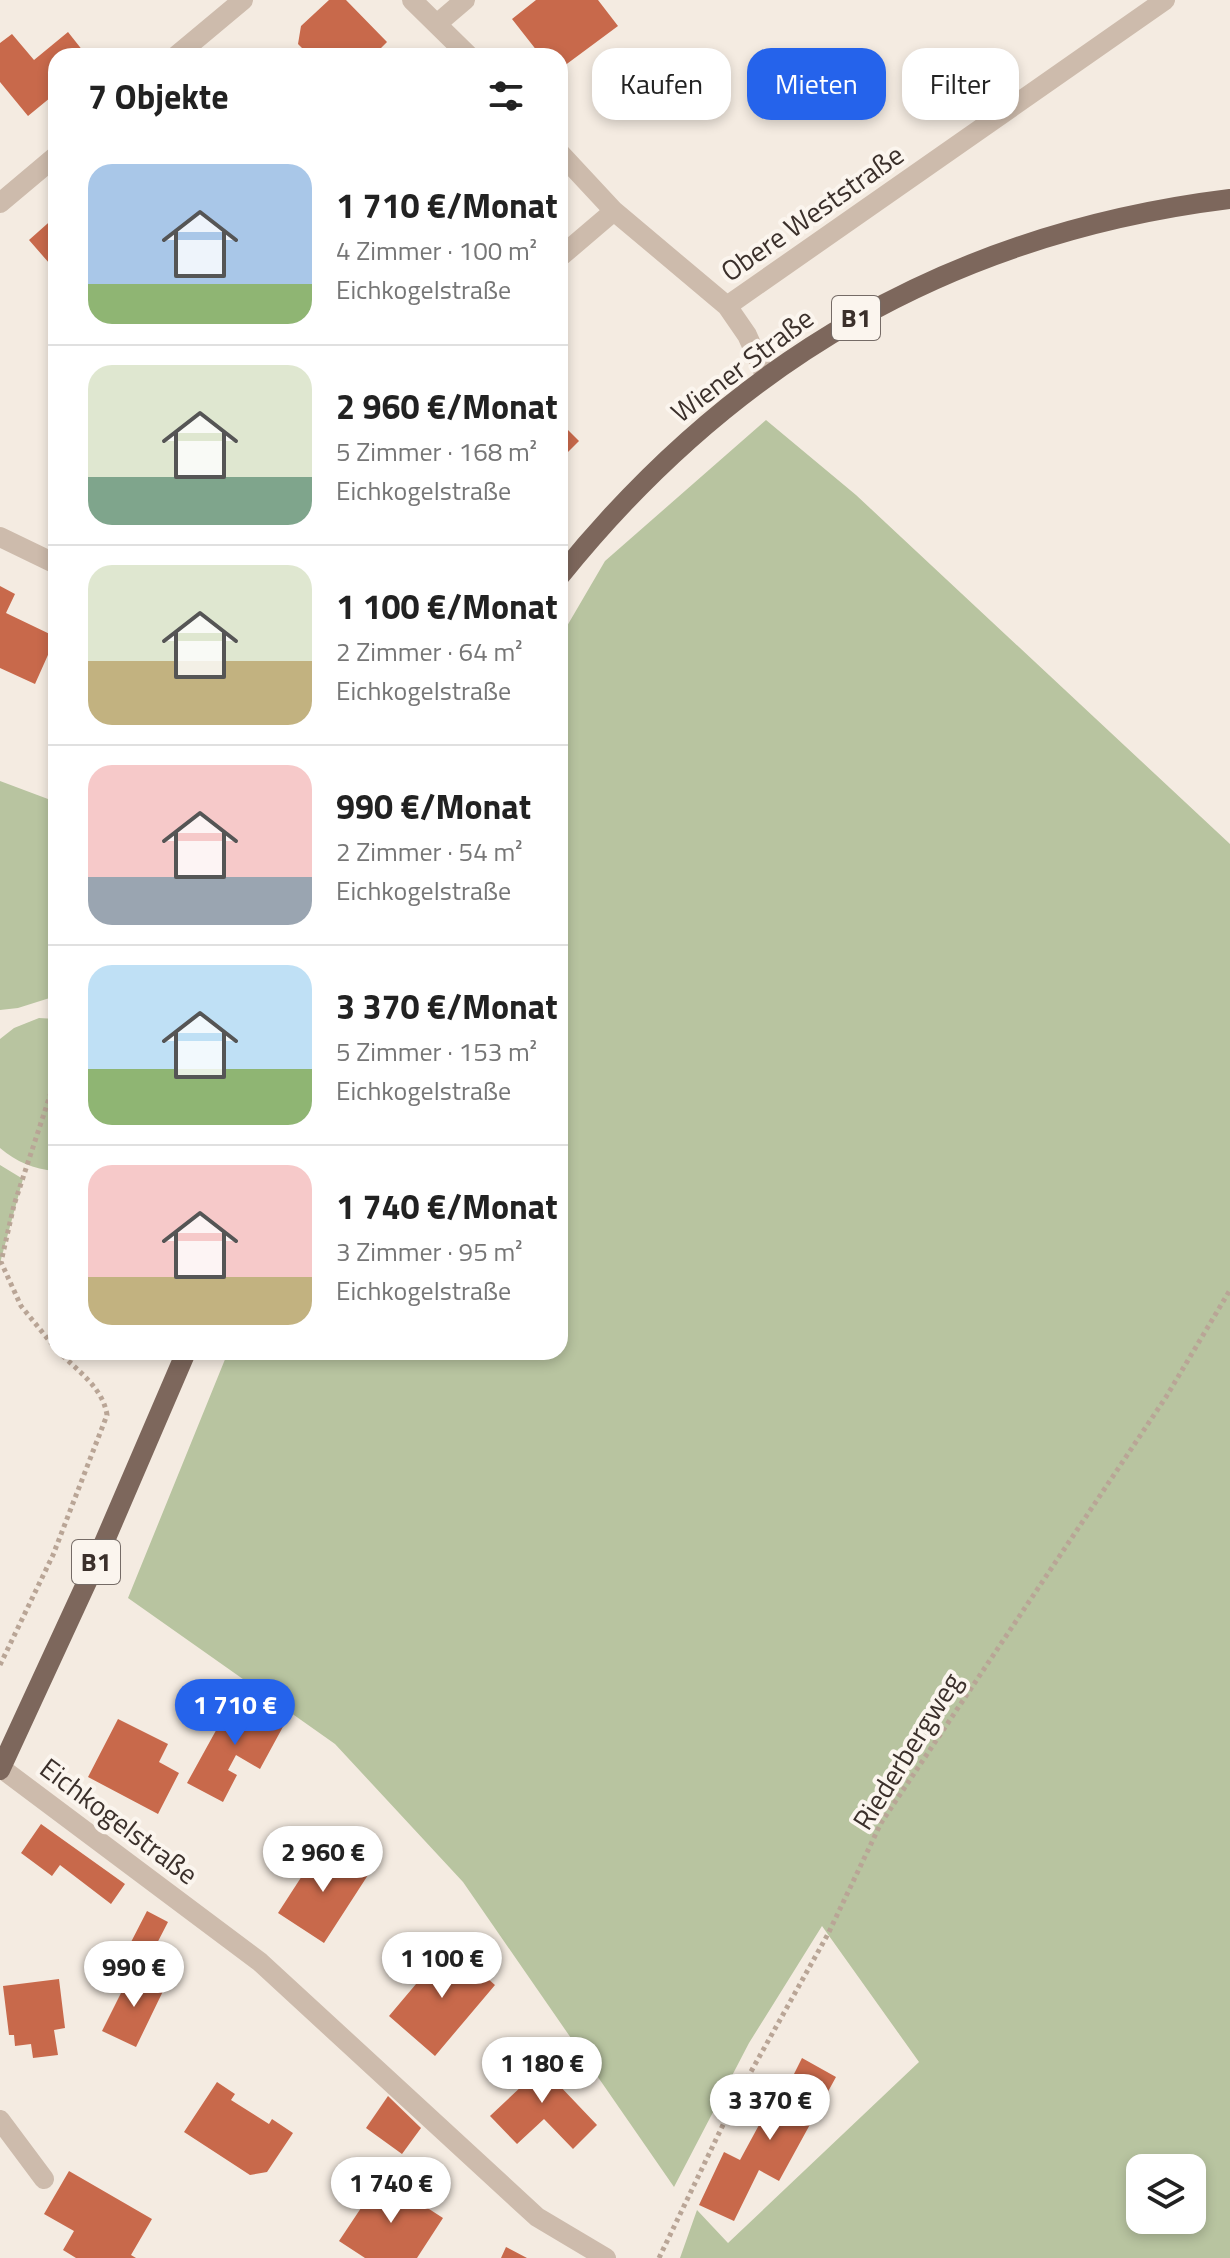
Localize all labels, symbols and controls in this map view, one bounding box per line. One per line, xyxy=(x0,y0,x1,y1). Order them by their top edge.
chip: Kaufen xyxy=(592,48,731,120)
chip: Mieten xyxy=(747,48,886,120)
chip: Filter xyxy=(902,48,1019,120)
text: 7 Objekte xyxy=(88,70,229,122)
icon: filters xyxy=(484,74,528,118)
street label: Obere Weststraße xyxy=(711,133,912,292)
text: 1 710 €/Monat xyxy=(336,179,558,231)
icon: home xyxy=(152,196,248,292)
text: 4 Zimmer · 100 m² xyxy=(336,231,537,270)
text: Eichkogelstraße xyxy=(336,270,511,309)
road number: B1 xyxy=(832,296,880,340)
street label: Wiener Straße xyxy=(661,297,822,433)
text: 2 960 €/Monat xyxy=(336,380,558,432)
icon: home xyxy=(152,397,248,493)
text: 5 Zimmer · 168 m² xyxy=(336,432,537,471)
text: Eichkogelstraße xyxy=(336,471,511,510)
text: 1 100 €/Monat xyxy=(336,580,558,632)
icon: home xyxy=(152,597,248,693)
text: 2 Zimmer · 64 m² xyxy=(336,632,522,671)
text: Eichkogelstraße xyxy=(336,671,511,710)
text: 990 €/Monat xyxy=(336,780,531,832)
icon: home xyxy=(152,797,248,893)
text: 2 Zimmer · 54 m² xyxy=(336,832,522,871)
text: Eichkogelstraße xyxy=(336,871,511,910)
text: 3 370 €/Monat xyxy=(336,980,558,1032)
icon: home xyxy=(152,997,248,1093)
text: 5 Zimmer · 153 m² xyxy=(336,1032,537,1071)
text: Eichkogelstraße xyxy=(336,1071,511,1110)
text: 1 740 €/Monat xyxy=(336,1180,558,1232)
icon: home xyxy=(152,1197,248,1293)
text: 3 Zimmer · 95 m² xyxy=(336,1232,522,1271)
text: Eichkogelstraße xyxy=(336,1271,511,1310)
road number: B1 xyxy=(72,1540,120,1584)
street label: Riederbergweg xyxy=(841,1664,972,1838)
pin: 1 710 € xyxy=(161,1679,309,1747)
text: 1 710 € xyxy=(193,1685,277,1724)
street label: Eichkogelstraße xyxy=(31,1747,208,1894)
pin: 2 960 € xyxy=(249,1826,397,1894)
text: 2 960 € xyxy=(281,1832,365,1871)
pin: 1 100 € xyxy=(368,1932,516,2000)
text: 1 100 € xyxy=(400,1938,484,1977)
pin: 990 € xyxy=(78,1941,190,2009)
text: 990 € xyxy=(102,1947,166,1986)
pin: 1 180 € xyxy=(468,2037,616,2105)
text: 1 180 € xyxy=(500,2043,584,2082)
pin: 3 370 € xyxy=(696,2074,844,2142)
text: 3 370 € xyxy=(728,2080,812,2119)
map controls xyxy=(1126,2154,1206,2234)
button: layers xyxy=(1126,2154,1206,2234)
pin: 1 740 € xyxy=(317,2157,465,2225)
text: 1 740 € xyxy=(349,2163,433,2202)

